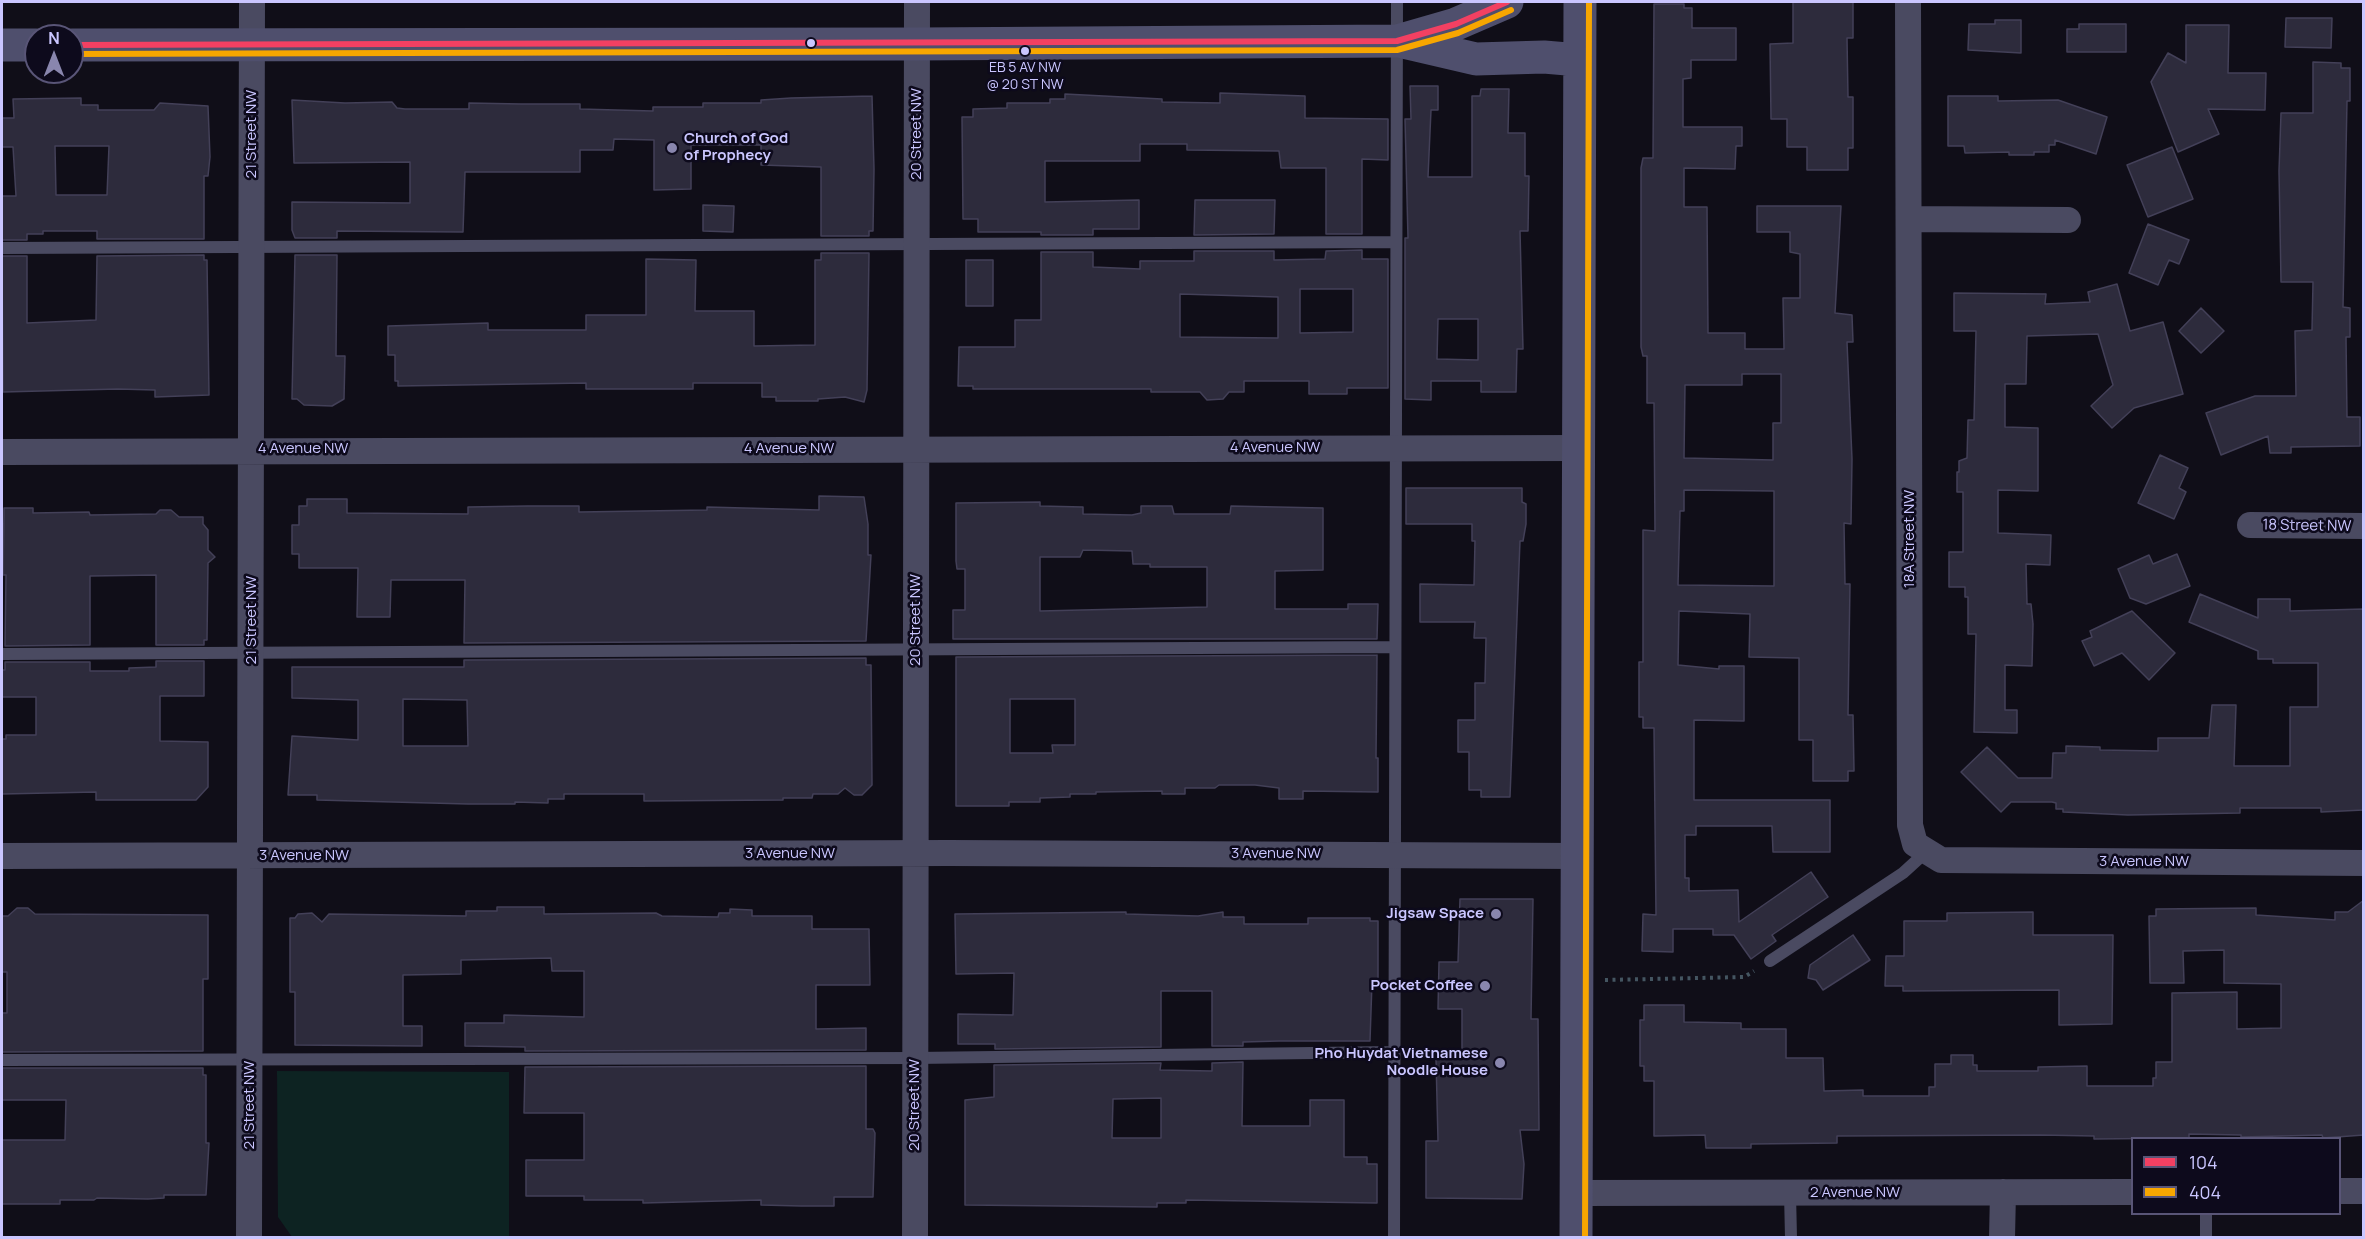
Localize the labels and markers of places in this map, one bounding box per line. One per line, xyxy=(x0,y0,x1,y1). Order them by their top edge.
unlabelled marker xyxy=(805,37,817,49)
marker: EB 5 AV NW @ 20 ST NW xyxy=(1019,45,1031,57)
place label: EB 5 AV NW @ 20 ST NW xyxy=(986,60,1064,92)
place label: Church of God of Prophecy xyxy=(684,130,788,165)
marker: Church of God of Prophecy xyxy=(665,141,679,155)
place label: Jigsaw Space xyxy=(1386,905,1484,923)
marker: Jigsaw Space xyxy=(1489,907,1503,921)
place label: Pocket Coffee xyxy=(1370,977,1473,995)
marker: Pocket Coffee xyxy=(1478,979,1492,993)
place label: Pho Huydat Vietnamese Noodle House xyxy=(1314,1045,1488,1080)
marker: Pho Huydat Vietnamese Noodle House xyxy=(1493,1056,1507,1070)

